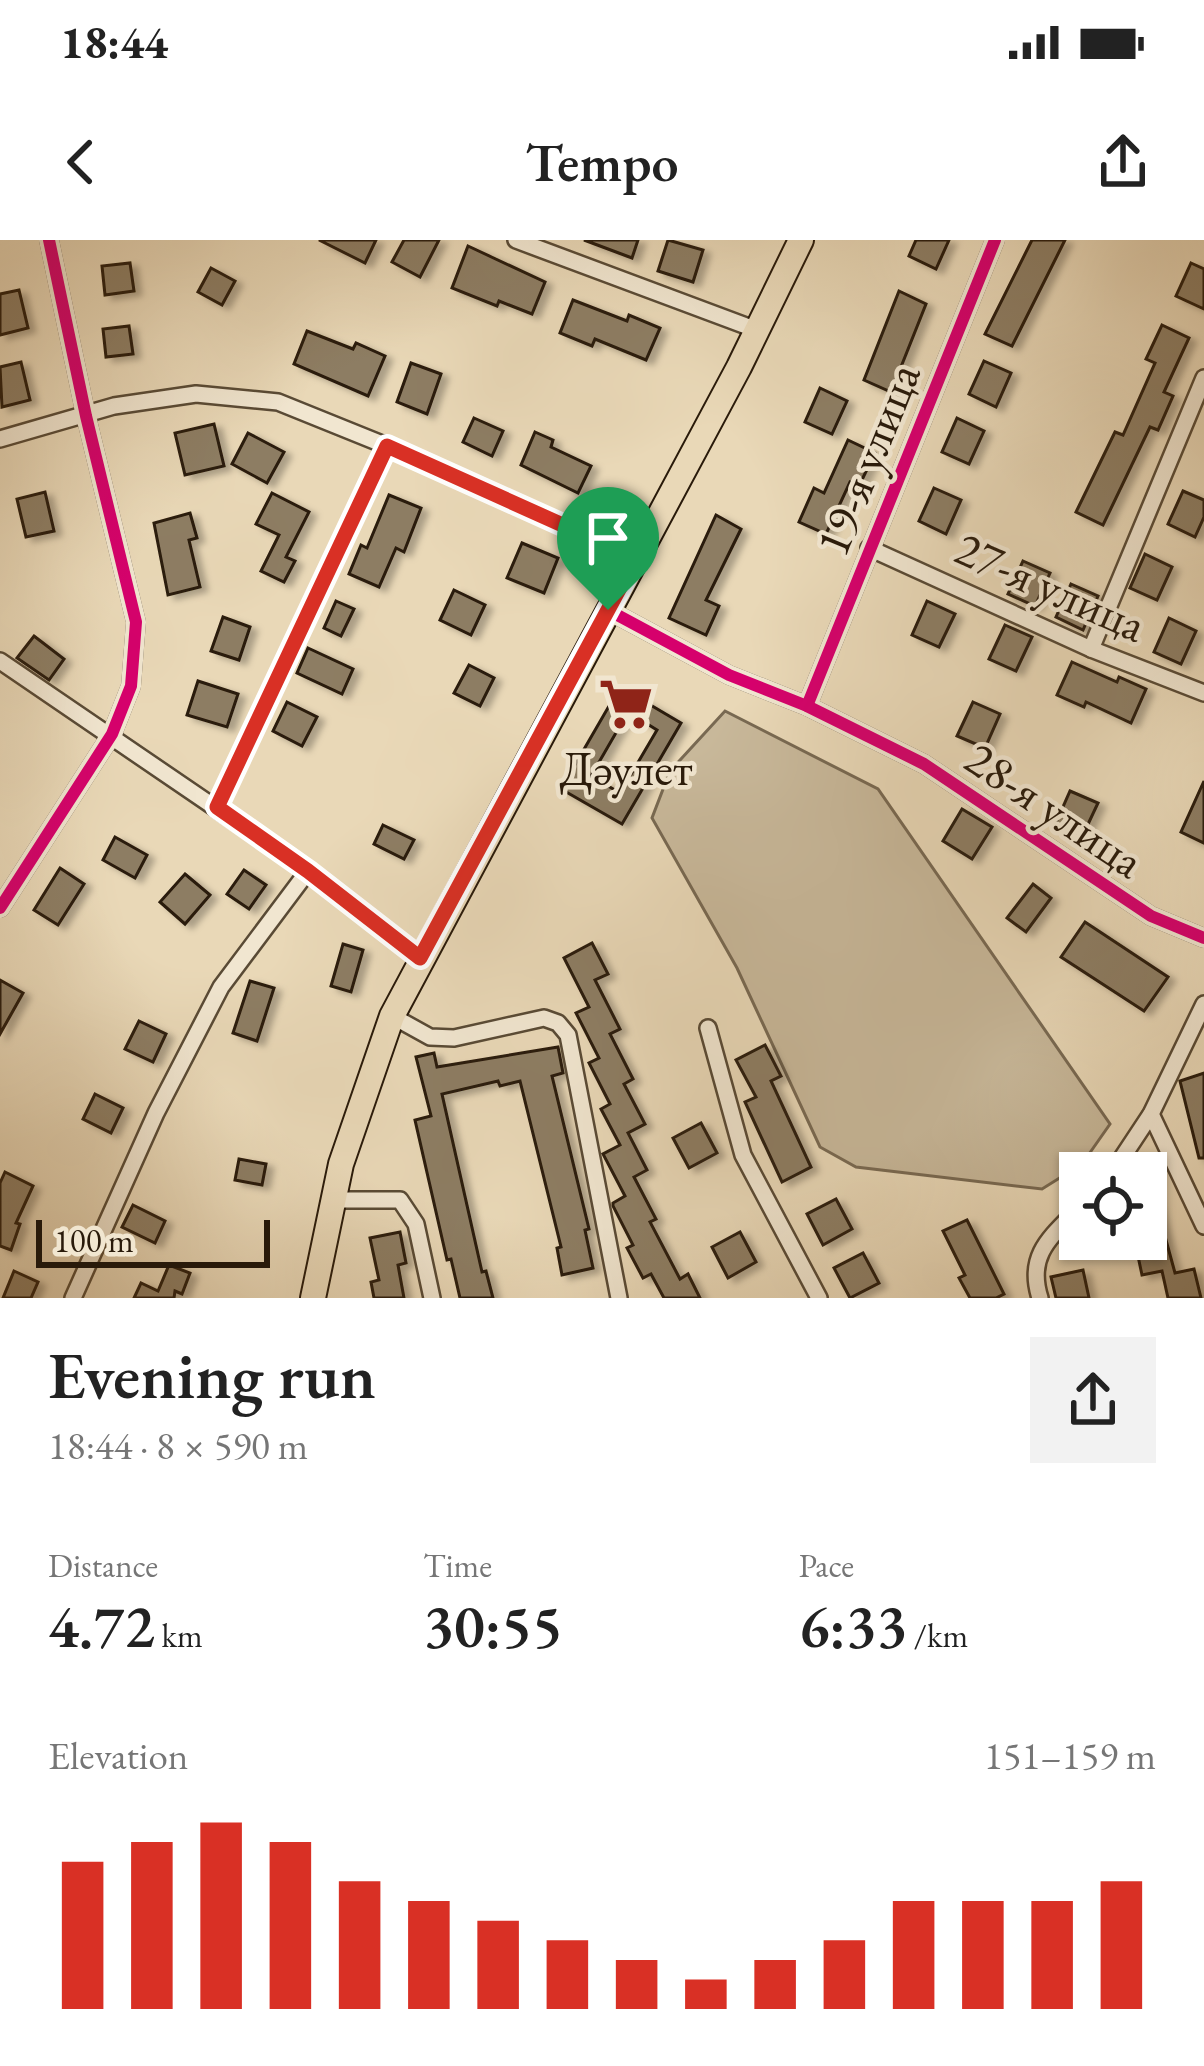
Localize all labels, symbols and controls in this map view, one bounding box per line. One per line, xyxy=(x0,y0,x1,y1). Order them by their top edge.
text: 18:44 xyxy=(60,13,168,71)
text: Tempo xyxy=(526,127,678,197)
icon: back xyxy=(48,129,114,195)
icon: share xyxy=(1090,129,1156,195)
street label: 19-я улица xyxy=(800,353,934,564)
pin xyxy=(557,487,659,610)
icon: arrive xyxy=(575,505,641,571)
street label: 27-я улица xyxy=(946,517,1157,656)
supermarket icon: Дәулет xyxy=(597,675,655,733)
street label: 28-я улица xyxy=(954,727,1157,892)
place label: Дәулет xyxy=(559,737,693,799)
map controls xyxy=(1059,1152,1167,1260)
button: locate xyxy=(1059,1152,1167,1260)
scale bar xyxy=(36,1214,270,1267)
text: 100 m xyxy=(54,1219,134,1262)
text: Evening run xyxy=(48,1332,376,1418)
button: share xyxy=(1030,1337,1156,1463)
text: 18:44 · 8 × 590 m xyxy=(48,1420,308,1471)
text: Distance xyxy=(48,1544,158,1587)
text: Time xyxy=(423,1544,492,1587)
text: Pace xyxy=(799,1544,854,1587)
text: 4.72 xyxy=(48,1587,155,1665)
text: 30:55 xyxy=(423,1587,563,1665)
text: 6:33 xyxy=(799,1587,907,1665)
text: km xyxy=(155,1614,203,1657)
text: /km xyxy=(907,1614,968,1657)
text: Elevation xyxy=(48,1730,188,1781)
text: 151–159 m xyxy=(984,1730,1156,1781)

